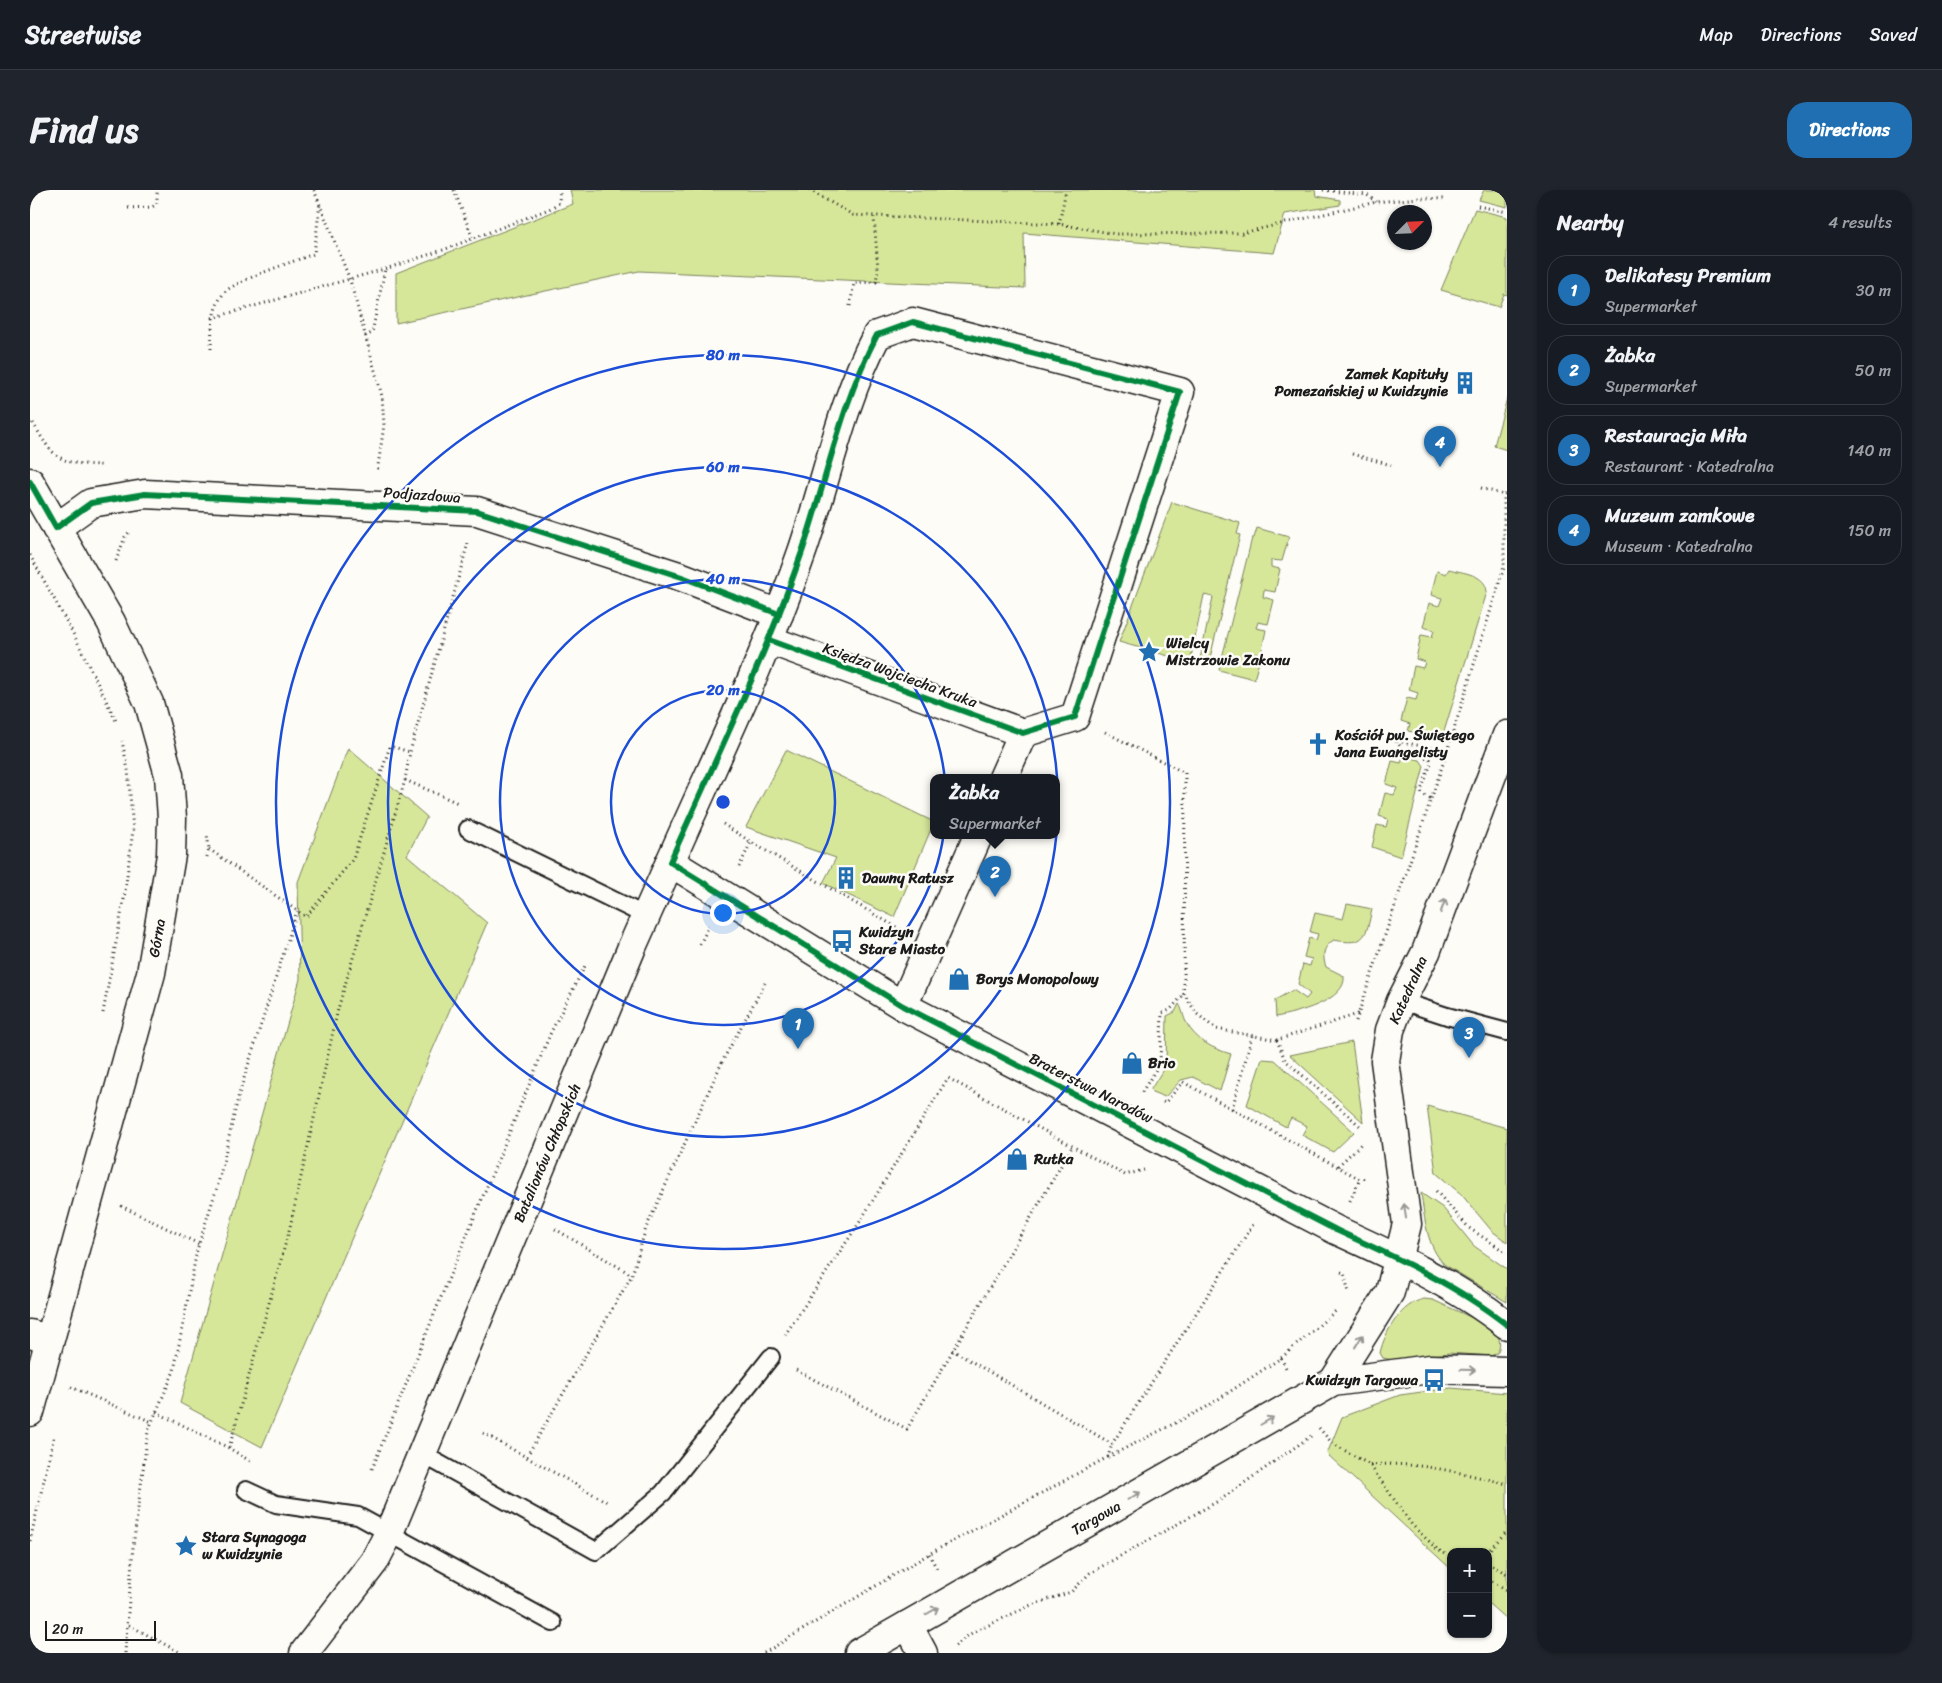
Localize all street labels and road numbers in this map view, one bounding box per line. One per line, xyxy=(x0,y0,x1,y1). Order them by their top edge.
street label: Podjazdowa xyxy=(382,479,462,511)
street label: Księdza Wojciecha Kruka xyxy=(819,635,982,715)
street label: Górna xyxy=(141,916,173,959)
street label: Katedralna xyxy=(1381,951,1435,1028)
street label: Braterstwa Narodów xyxy=(1024,1045,1158,1131)
street label: Batalionów Chłopskich xyxy=(506,1079,588,1227)
street label: Targowa xyxy=(1066,1493,1126,1543)

